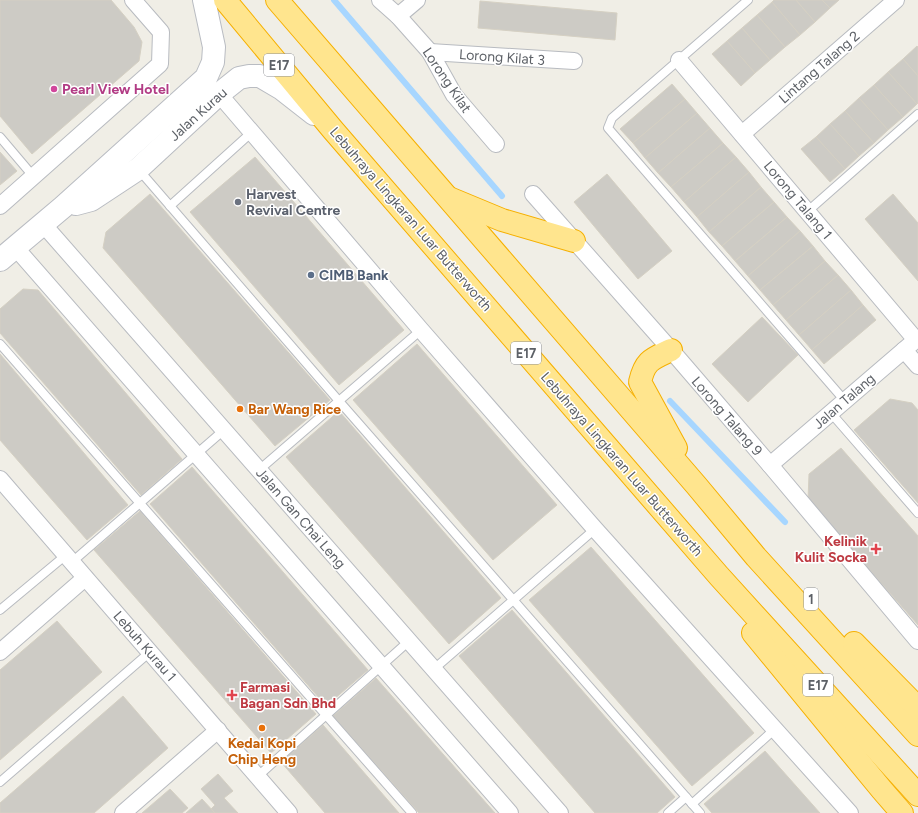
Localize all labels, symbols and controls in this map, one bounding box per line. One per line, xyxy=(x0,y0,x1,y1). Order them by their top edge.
street label: Lintang Talang 2 xyxy=(775,28,863,107)
street label: Lorong Kilat xyxy=(419,44,475,116)
street label: Lorong Kilat 3 xyxy=(458,46,546,69)
road number: E17 xyxy=(264,54,294,76)
place label: Pearl View Hotel xyxy=(62,81,169,98)
marker: Pearl View Hotel xyxy=(49,84,59,94)
street label: Jalan Kurau xyxy=(166,84,231,145)
street label: Lebuhraya Lingkaran Luar Butterworth xyxy=(326,124,495,315)
street label: Lorong Talang 1 xyxy=(760,158,835,243)
place label: Harvest Revival Centre xyxy=(246,186,341,219)
marker: Harvest Revival Centre xyxy=(233,197,243,207)
place label: CIMB Bank xyxy=(319,267,389,284)
marker: CIMB Bank xyxy=(306,270,316,280)
road number: E17 xyxy=(511,342,541,364)
street label: Lebuhraya Lingkaran Luar Butterworth xyxy=(537,369,706,560)
street label: Jalan Talang xyxy=(810,370,879,433)
street label: Lorong Talang 9 xyxy=(688,373,766,459)
place label: Bar Wang Rice xyxy=(248,401,341,418)
marker: Bar Wang Rice xyxy=(235,404,245,414)
street label: Jalan Gan Chai Leng xyxy=(252,465,349,572)
place label: Kelinik Kulit Socka xyxy=(795,533,867,566)
marker: Kelinik Kulit Socka xyxy=(870,543,882,555)
road number: 1 xyxy=(804,588,818,610)
street label: Lebuh Kurau 1 xyxy=(110,608,180,685)
road number: E17 xyxy=(803,674,833,696)
place label: Farmasi Bagan Sdn Bhd xyxy=(240,679,336,712)
marker: Farmasi Bagan Sdn Bhd xyxy=(227,690,237,700)
marker: Kedai Kopi Chip Heng xyxy=(257,723,267,733)
place label: Kedai Kopi Chip Heng xyxy=(228,735,296,768)

